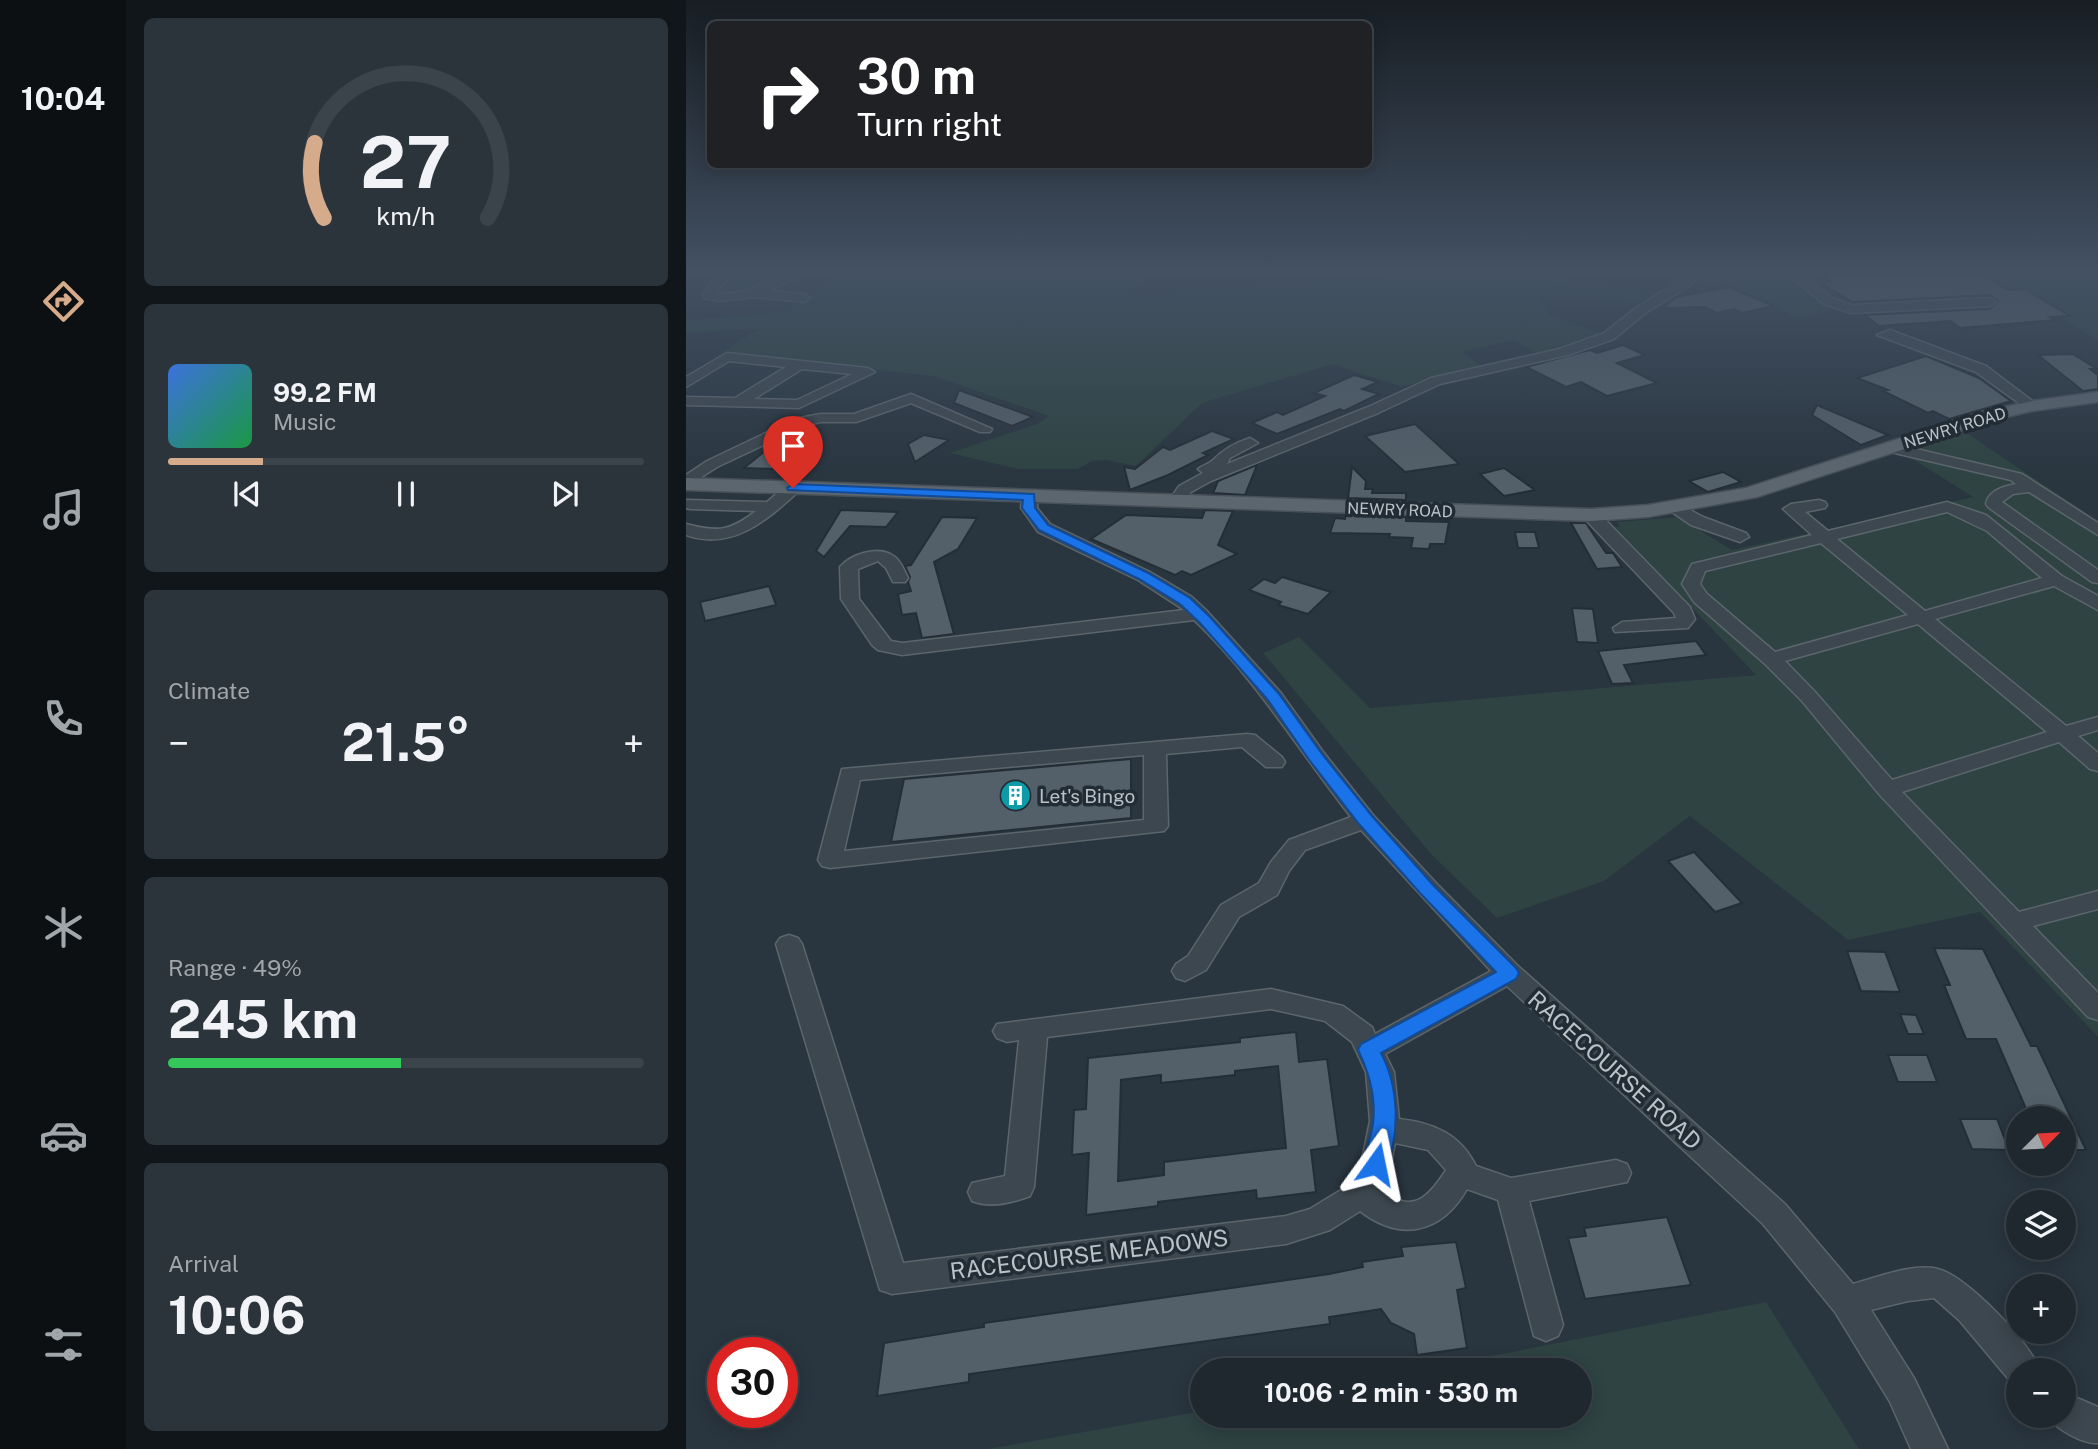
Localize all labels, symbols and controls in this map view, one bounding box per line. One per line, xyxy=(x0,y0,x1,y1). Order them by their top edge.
text: 30 m xyxy=(857,47,976,105)
icon: right xyxy=(742,49,833,140)
text: 10:04 xyxy=(21,80,105,117)
text: Turn right xyxy=(857,106,1002,143)
text: 27 xyxy=(360,119,452,204)
text: km/h xyxy=(377,201,435,231)
icon: directions xyxy=(39,277,88,326)
text: 99.2 FM xyxy=(273,377,377,408)
street label: NEWRY ROAD xyxy=(1902,403,2008,453)
text: Music xyxy=(273,408,337,435)
pin xyxy=(763,416,823,488)
icon: arrive xyxy=(774,427,812,465)
icon: previous xyxy=(228,475,266,513)
icon: pause xyxy=(387,475,425,513)
icon: next xyxy=(546,475,584,513)
icon: music xyxy=(39,485,88,534)
street label: NEWRY ROAD xyxy=(1347,499,1453,521)
text: Climate xyxy=(168,677,250,704)
icon: phone xyxy=(39,694,88,743)
text: 21.5° xyxy=(341,712,471,773)
text: − xyxy=(168,721,189,766)
text: + xyxy=(623,721,644,766)
building icon: Let's Bingo xyxy=(999,779,1033,813)
place label: Let's Bingo xyxy=(1039,785,1135,807)
icon: climate xyxy=(39,903,88,952)
text: Range · 49% xyxy=(168,954,302,981)
street label: RACECOURSE ROAD xyxy=(1523,985,1707,1155)
text: 245 km xyxy=(168,989,358,1050)
north arrow xyxy=(2006,1106,2076,1176)
map controls xyxy=(2006,1106,2076,1428)
icon: car xyxy=(39,1111,88,1160)
position arrow xyxy=(1339,1127,1413,1201)
button: layers xyxy=(2006,1190,2076,1260)
street label: RACECOURSE MEADOWS xyxy=(948,1224,1230,1284)
text: Arrival xyxy=(168,1250,239,1277)
button: + xyxy=(2006,1274,2076,1344)
text: 10:06 xyxy=(168,1285,305,1346)
icon: filters xyxy=(39,1320,88,1369)
speed limit sign: 30 xyxy=(707,1337,798,1428)
button: − xyxy=(2006,1358,2076,1428)
text: 10:06 · 2 min · 530 m xyxy=(1264,1377,1518,1408)

